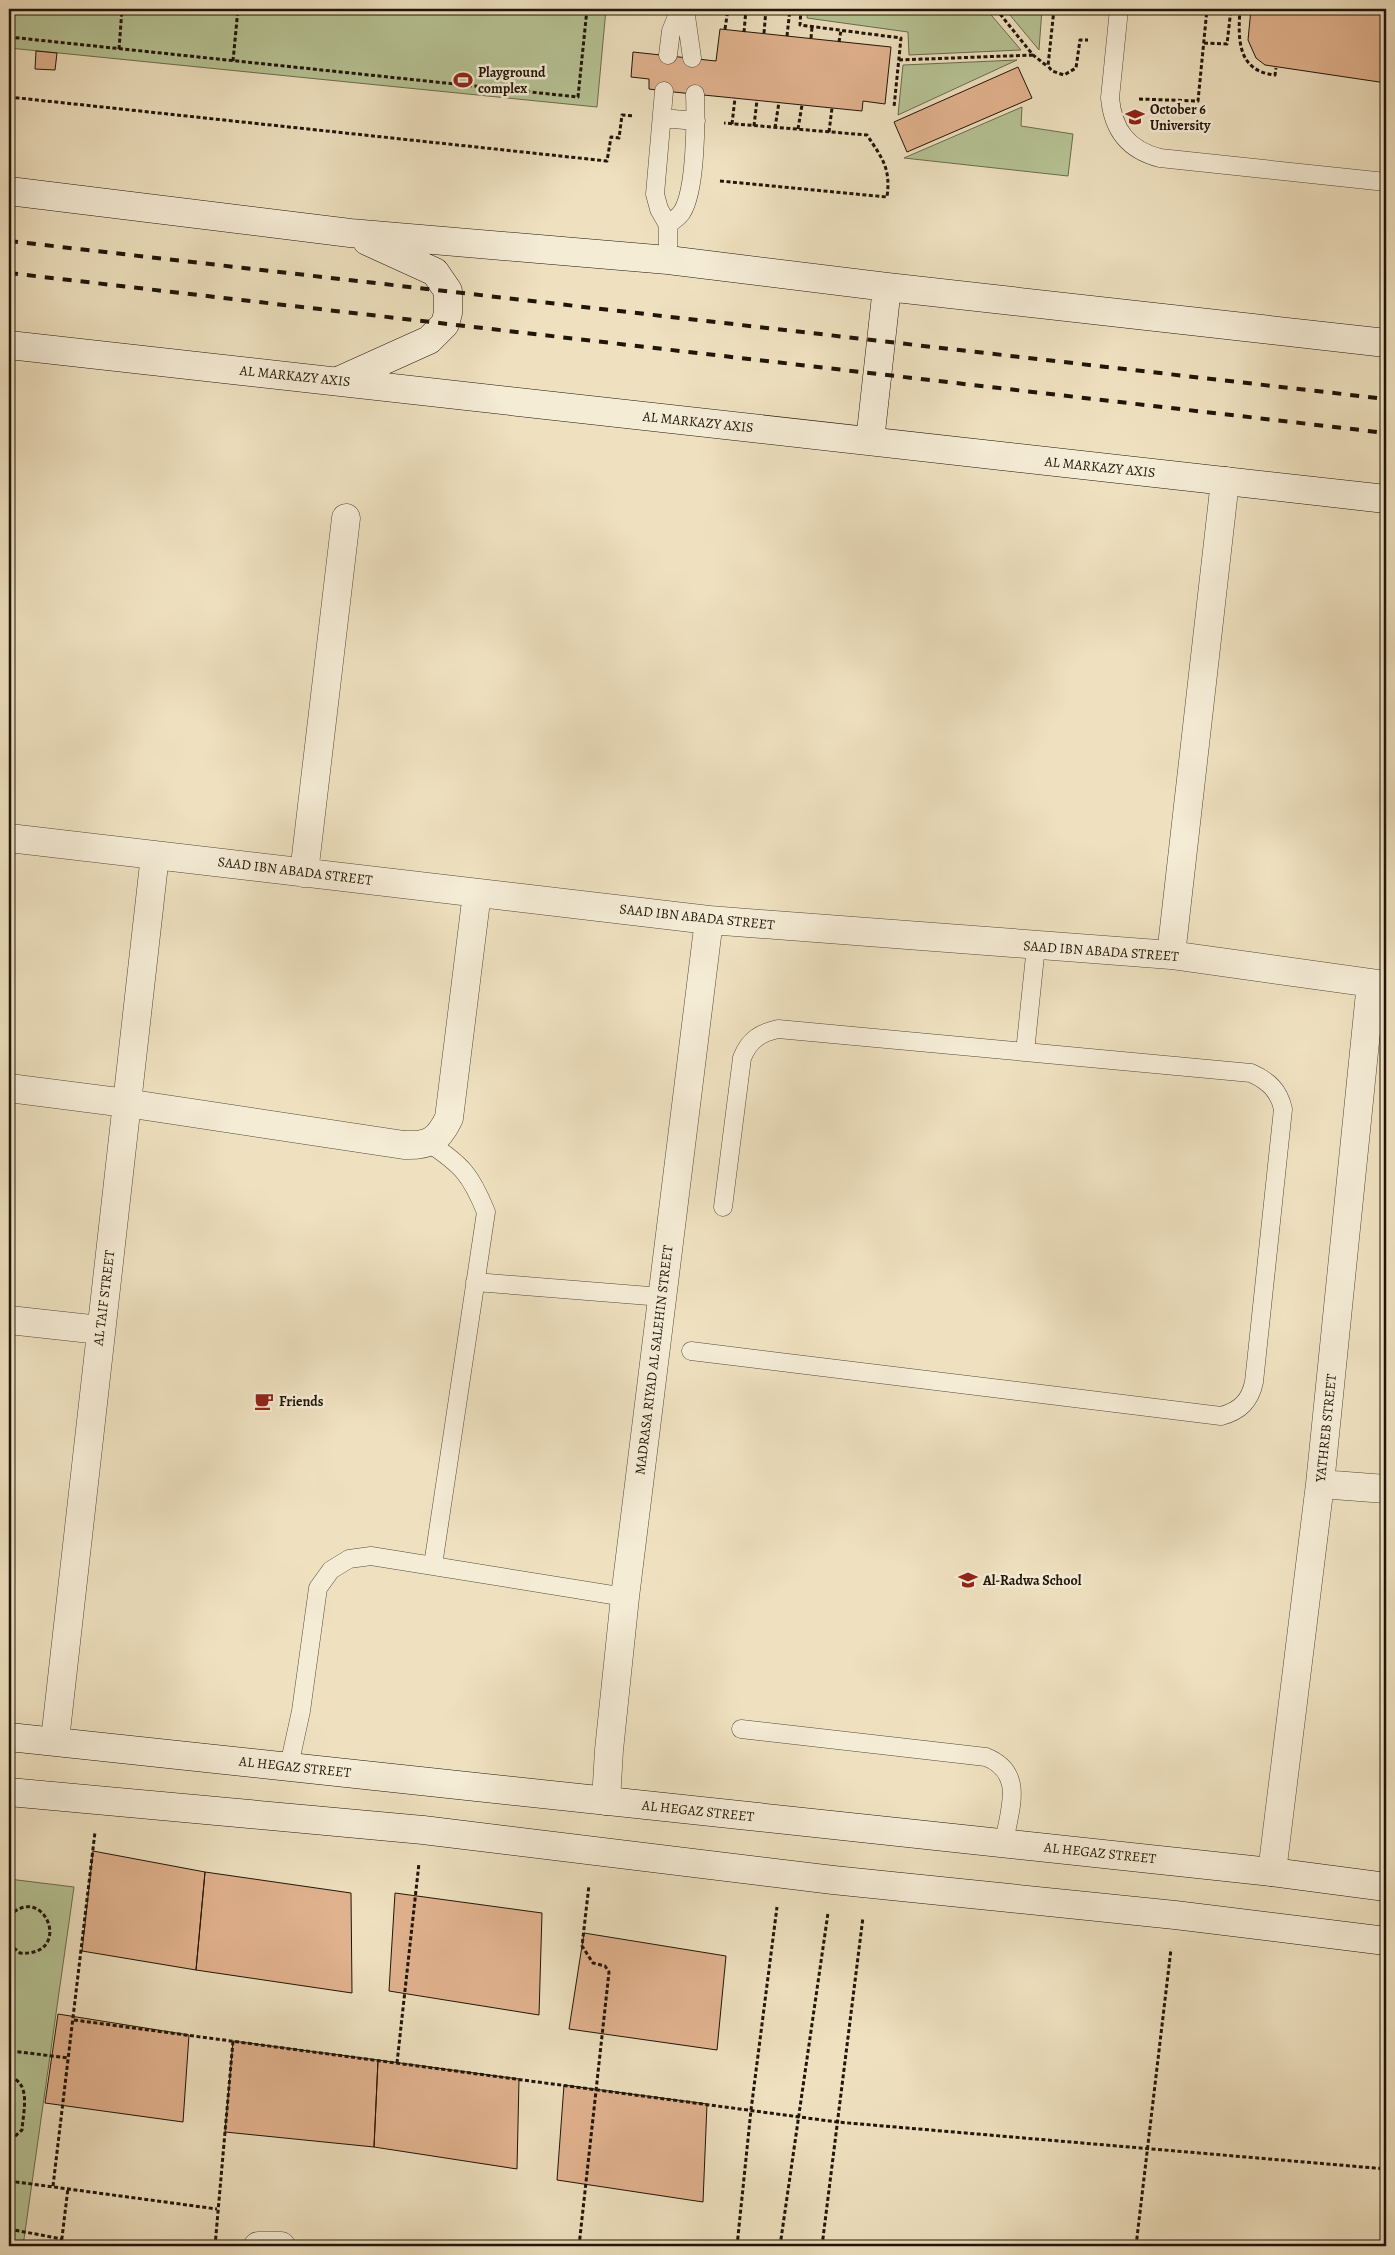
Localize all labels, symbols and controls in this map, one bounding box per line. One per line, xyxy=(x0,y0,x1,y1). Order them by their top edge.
place label: Playground complex xyxy=(478,63,546,98)
sports icon: Playground complex xyxy=(452,69,474,91)
place label: October 6 University xyxy=(1150,100,1211,135)
school or university icon: October 6 University xyxy=(1124,106,1146,128)
street label: AL MARKAZY AXIS xyxy=(238,361,351,391)
street label: AL MARKAZY AXIS xyxy=(641,407,754,437)
street label: AL MARKAZY AXIS xyxy=(1043,452,1156,482)
street label: SAAD IBN ABADA STREET xyxy=(217,852,374,890)
street label: SAAD IBN ABADA STREET xyxy=(619,899,776,935)
street label: SAAD IBN ABADA STREET xyxy=(1023,936,1180,966)
street label: MADRASA RIYAD AL SALEHIN STREET xyxy=(630,1244,678,1476)
street label: AL TAIF STREET xyxy=(89,1249,119,1348)
street label: YATHREB STREET xyxy=(1311,1373,1341,1484)
cafe icon: Friends xyxy=(253,1390,275,1412)
place label: Friends xyxy=(279,1392,324,1411)
school or university icon: Al-Radwa School xyxy=(957,1569,979,1591)
place label: Al-Radwa School xyxy=(982,1571,1082,1590)
street label: AL HEGAZ STREET xyxy=(237,1752,352,1782)
street label: AL HEGAZ STREET xyxy=(640,1796,755,1826)
street label: AL HEGAZ STREET xyxy=(1042,1838,1157,1868)

